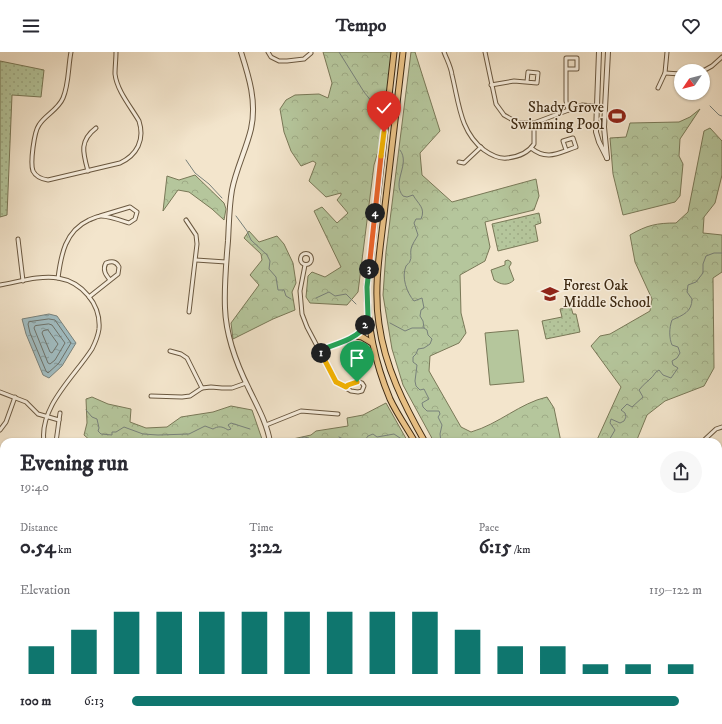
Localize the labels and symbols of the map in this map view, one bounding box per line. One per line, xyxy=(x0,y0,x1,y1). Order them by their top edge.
north arrow xyxy=(674,64,710,100)
pin xyxy=(367,91,401,132)
place label: Shady Grove Swimming Pool xyxy=(511,98,604,134)
sports icon: Shady Grove Swimming Pool xyxy=(607,106,627,126)
pin: 4 xyxy=(365,203,385,223)
pin: 3 xyxy=(359,259,379,279)
place label: Forest Oak Middle School xyxy=(563,276,651,312)
school or university icon: Forest Oak Middle School xyxy=(540,284,560,304)
pin: 2 xyxy=(355,315,375,335)
pin xyxy=(340,341,374,382)
pin: 1 xyxy=(311,343,331,363)

